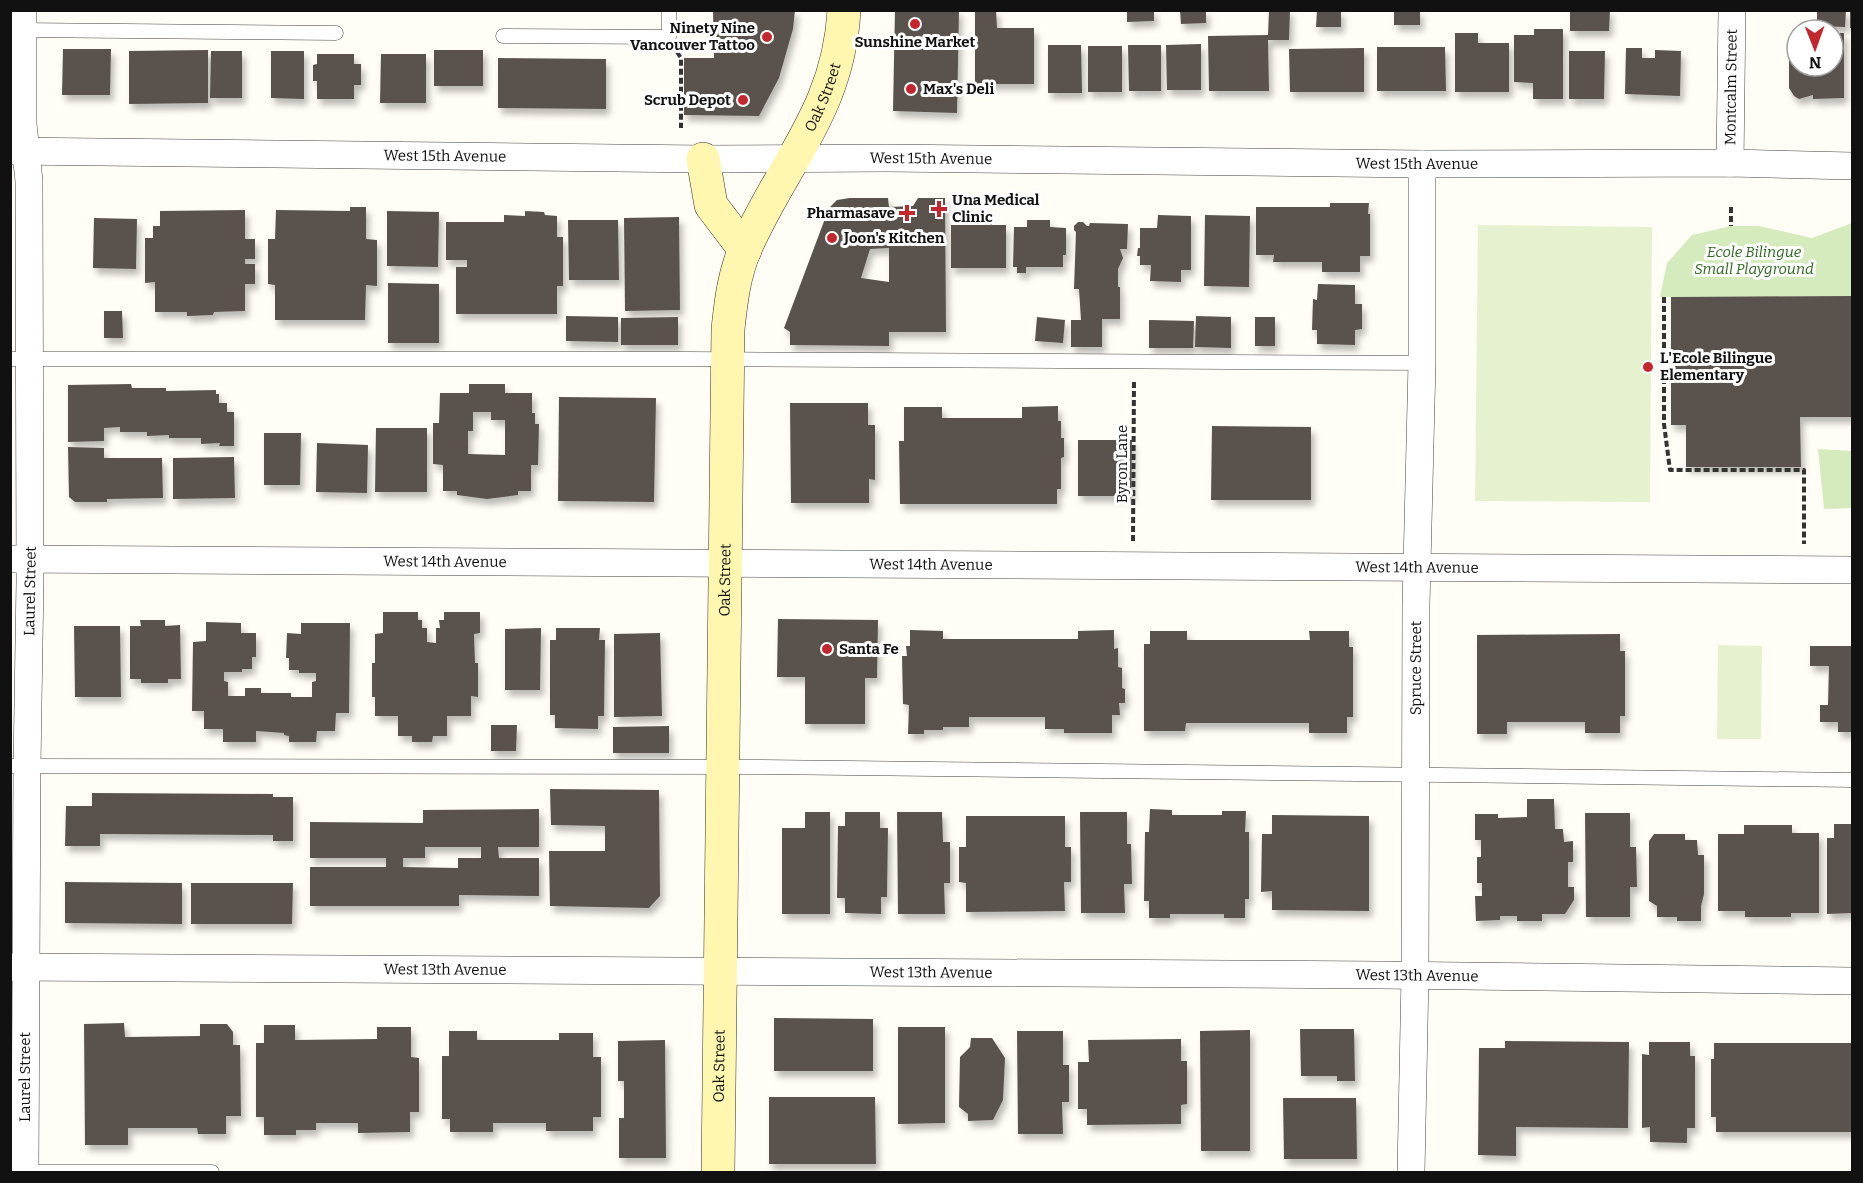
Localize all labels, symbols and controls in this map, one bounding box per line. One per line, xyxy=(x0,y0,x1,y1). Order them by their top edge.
marker: Sunshine Market xyxy=(908,17,922,31)
north arrow xyxy=(1785,18,1845,78)
place label: Ninety Nine Vancouver Tattoo xyxy=(630,19,755,54)
street label: Montcalm Street xyxy=(1721,28,1741,145)
marker: Ninety Nine Vancouver Tattoo xyxy=(760,30,774,44)
place label: Sunshine Market xyxy=(855,33,976,51)
text: N xyxy=(1809,53,1822,72)
street label: Oak Street xyxy=(801,60,845,135)
place label: Max's Deli xyxy=(923,80,994,98)
marker: Max's Deli xyxy=(904,82,918,96)
place label: Scrub Depot xyxy=(644,91,731,109)
marker: Scrub Depot xyxy=(736,93,750,107)
street label: West 15th Avenue xyxy=(384,146,506,166)
street label: West 15th Avenue xyxy=(870,149,992,168)
street label: West 15th Avenue xyxy=(1355,154,1478,173)
place label: Una Medical Clinic xyxy=(952,191,1040,226)
marker: Una Medical Clinic xyxy=(930,200,948,218)
place label: Pharmasave xyxy=(807,204,895,222)
marker: Pharmasave xyxy=(900,206,914,220)
place label: Joon's Kitchen xyxy=(843,229,945,247)
marker: Joon's Kitchen xyxy=(825,231,839,245)
park label: Ecole Bilingue Small Playground xyxy=(1694,243,1814,278)
place label: L'Ecole Bilingue Elementary xyxy=(1660,349,1773,384)
marker: L'Ecole Bilingue Elementary xyxy=(1641,360,1655,374)
street label: Byron Lane xyxy=(1113,425,1131,503)
street label: Oak Street xyxy=(716,543,734,617)
street label: Laurel Street xyxy=(20,545,40,636)
street label: West 14th Avenue xyxy=(383,552,507,571)
street label: West 14th Avenue xyxy=(869,555,993,574)
street label: West 14th Avenue xyxy=(1355,558,1479,577)
street label: Spruce Street xyxy=(1407,620,1425,715)
place label: Santa Fe xyxy=(839,640,899,658)
marker: Santa Fe xyxy=(820,642,834,656)
street label: West 13th Avenue xyxy=(383,960,507,979)
street label: West 13th Avenue xyxy=(869,963,993,982)
street label: West 13th Avenue xyxy=(1355,966,1479,985)
street label: Oak Street xyxy=(710,1029,729,1103)
street label: Laurel Street xyxy=(16,1032,34,1122)

